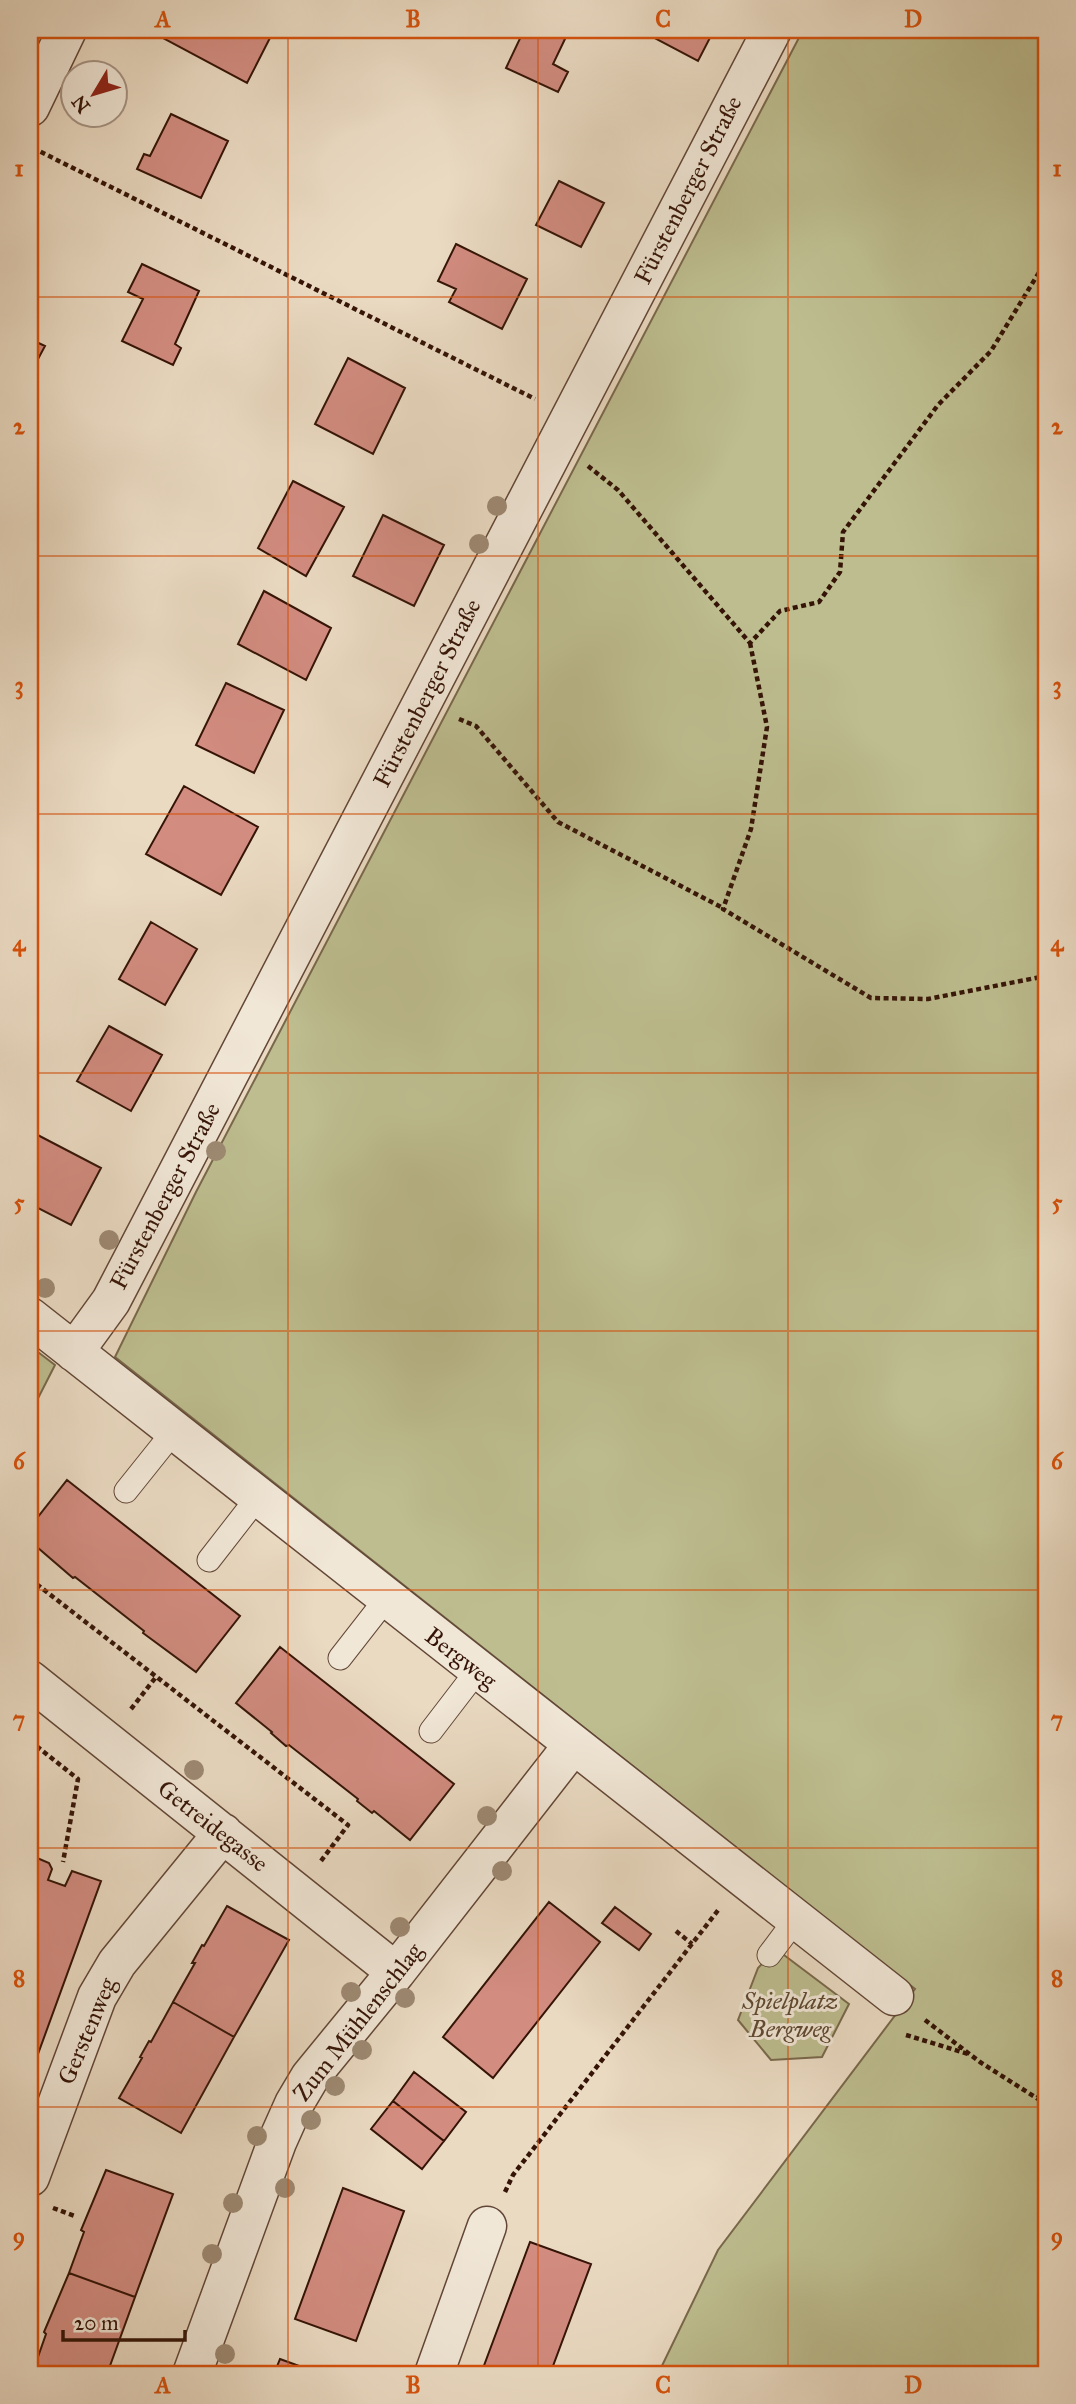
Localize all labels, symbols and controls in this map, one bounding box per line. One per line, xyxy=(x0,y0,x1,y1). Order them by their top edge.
text: A xyxy=(153,5,171,33)
text: B xyxy=(405,5,421,33)
text: C xyxy=(655,5,671,33)
text: D xyxy=(904,5,922,33)
north arrow xyxy=(60,60,130,130)
text: N xyxy=(67,91,95,118)
street label: Fürstenberger Straße xyxy=(628,91,748,289)
text: 1 xyxy=(14,154,24,182)
text: 1 xyxy=(1052,154,1062,182)
text: 2 xyxy=(13,412,25,440)
text: 2 xyxy=(1051,412,1063,440)
street label: Fürstenberger Straße xyxy=(367,594,487,792)
text: 3 xyxy=(14,671,24,700)
text: 3 xyxy=(1052,671,1062,700)
text: 4 xyxy=(13,929,27,957)
text: 4 xyxy=(1051,929,1065,957)
street label: Fürstenberger Straße xyxy=(103,1097,227,1295)
text: 5 xyxy=(14,1188,25,1216)
text: 5 xyxy=(1052,1188,1063,1216)
text: 6 xyxy=(13,1447,26,1475)
text: 6 xyxy=(1051,1447,1064,1475)
street label: Bergweg xyxy=(419,1621,504,1696)
text: 7 xyxy=(13,1705,25,1733)
text: 7 xyxy=(1051,1705,1063,1733)
street label: Getreidegasse xyxy=(152,1773,274,1879)
street label: Zum Mühlenschlag xyxy=(287,1936,430,2107)
text: 8 xyxy=(13,1964,25,1992)
text: 8 xyxy=(1051,1964,1063,1992)
street label: Gerstenweg xyxy=(51,1972,123,2089)
park label: Spielplatz Bergweg xyxy=(741,1986,838,2044)
text: 9 xyxy=(13,2222,25,2251)
text: 9 xyxy=(1051,2222,1063,2251)
scale bar xyxy=(63,2299,186,2343)
text: 20 m xyxy=(74,2310,119,2336)
text: A xyxy=(153,2371,171,2399)
text: B xyxy=(405,2371,421,2399)
text: C xyxy=(655,2371,671,2399)
text: D xyxy=(904,2371,922,2399)

